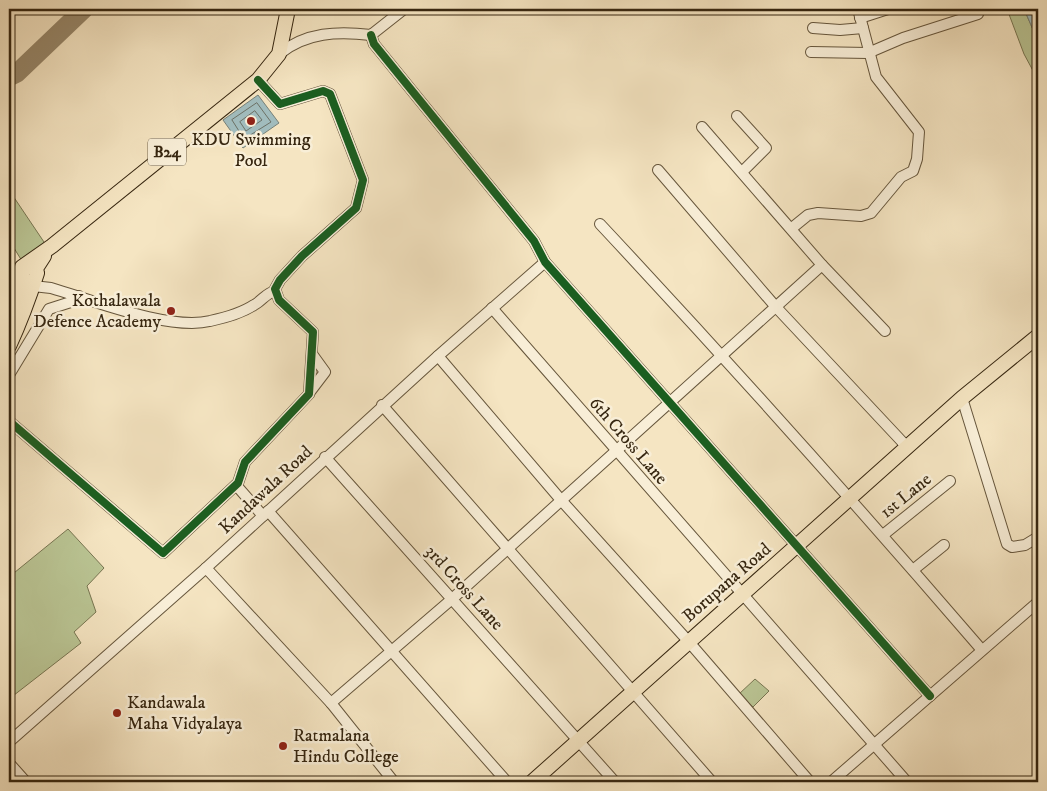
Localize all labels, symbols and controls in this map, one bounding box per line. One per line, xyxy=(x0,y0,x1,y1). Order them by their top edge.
marker: KDU Swimming Pool xyxy=(245,115,257,127)
place label: KDU Swimming Pool xyxy=(191,129,311,172)
road number: B24 xyxy=(148,138,186,166)
place label: Kothalawala Defence Academy xyxy=(33,290,161,333)
marker: Kothalawala Defence Academy xyxy=(165,305,177,317)
street label: 6th Cross Lane xyxy=(584,393,672,489)
street label: Kandawala Road xyxy=(215,441,317,539)
street label: 1st Lane xyxy=(876,469,936,523)
street label: Borupana Road xyxy=(678,538,776,627)
street label: 3rd Cross Lane xyxy=(420,541,508,635)
place label: Kandawala Maha Vidyalaya xyxy=(127,692,242,735)
marker: Kandawala Maha Vidyalaya xyxy=(111,707,123,719)
place label: Ratmalana Hindu College xyxy=(293,725,399,768)
marker: Ratmalana Hindu College xyxy=(277,740,289,752)

